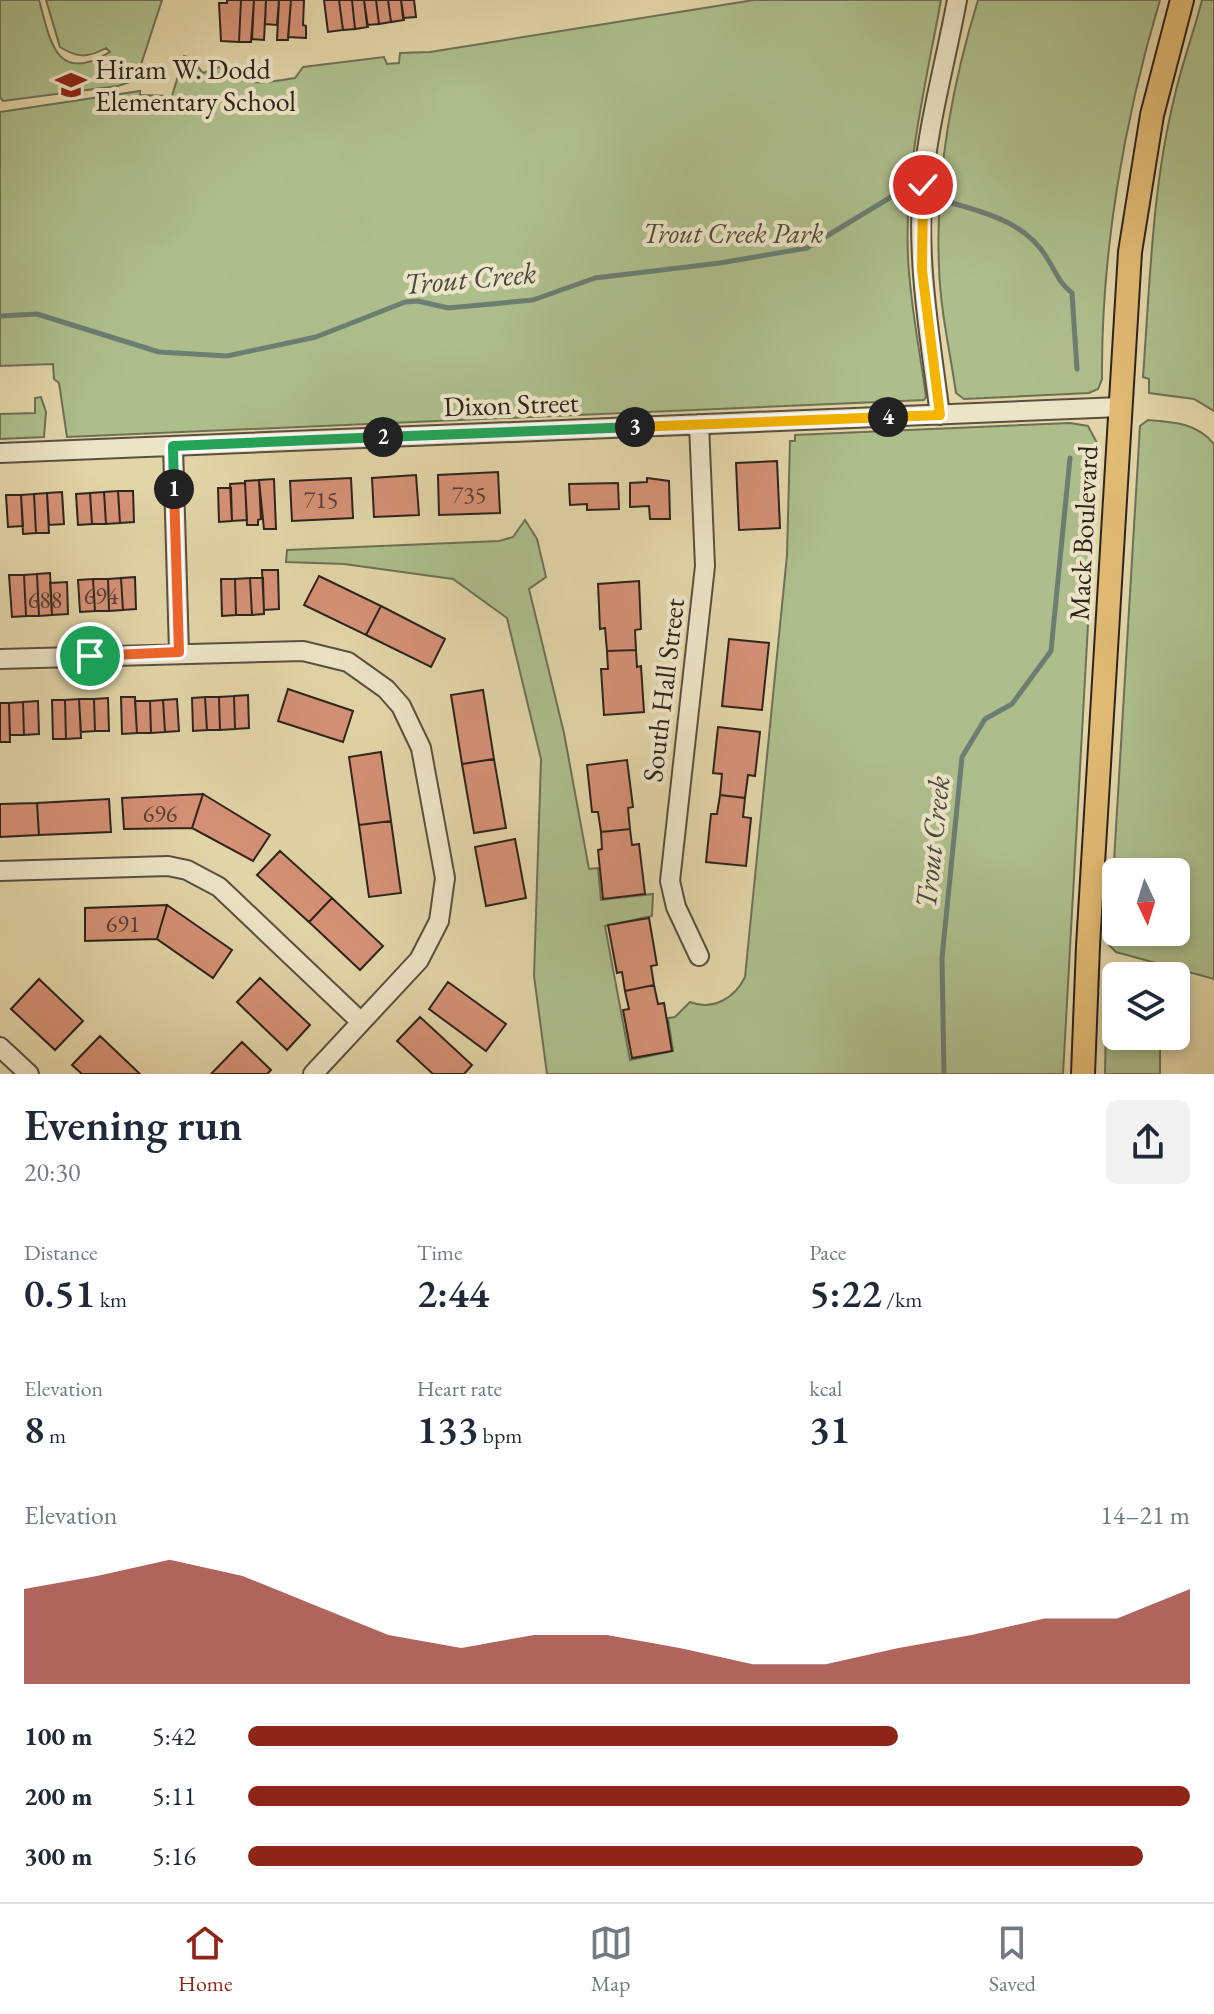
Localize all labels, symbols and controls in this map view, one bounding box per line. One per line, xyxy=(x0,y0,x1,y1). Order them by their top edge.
place label: Hiram W. Dodd Elementary School xyxy=(95,51,296,119)
school or university icon: Hiram W. Dodd Elementary School xyxy=(54,68,88,102)
pin xyxy=(889,151,957,219)
icon: check xyxy=(901,163,945,207)
park label: Trout Creek Park xyxy=(643,215,824,251)
water label: Trout Creek xyxy=(402,253,538,303)
street label: Dixon Street xyxy=(443,384,579,424)
pin: 4 xyxy=(868,397,908,437)
text: 4 xyxy=(882,402,894,431)
pin: 3 xyxy=(615,407,655,447)
text: 3 xyxy=(629,412,641,441)
pin: 2 xyxy=(363,417,403,457)
text: 2 xyxy=(377,422,389,451)
street label: Mack Boulevard xyxy=(1060,444,1106,621)
pin: 1 xyxy=(154,469,194,509)
text: 1 xyxy=(168,474,180,503)
house number: 735 xyxy=(452,479,486,510)
house number: 715 xyxy=(304,484,338,515)
house number: 694 xyxy=(84,580,119,611)
house number: 688 xyxy=(28,584,62,615)
street label: South Hall Street xyxy=(634,596,692,784)
pin xyxy=(56,622,124,690)
icon: arrive xyxy=(68,634,112,678)
water label: Trout Creek xyxy=(906,774,958,910)
house number: 696 xyxy=(143,798,177,829)
north arrow xyxy=(1102,858,1190,946)
map controls xyxy=(1102,858,1190,1050)
house number: 691 xyxy=(106,908,140,939)
button: layers xyxy=(1102,962,1190,1050)
text: Evening run xyxy=(24,1096,243,1153)
button: share xyxy=(1106,1100,1190,1184)
text: 20:30 xyxy=(24,1155,80,1189)
text: Distance xyxy=(24,1238,97,1267)
text: Time xyxy=(417,1238,462,1267)
text: Pace xyxy=(809,1238,846,1267)
text: 0.51 xyxy=(24,1267,95,1319)
text: 2:44 xyxy=(417,1267,489,1319)
text: 5:22 xyxy=(809,1267,882,1319)
text: km xyxy=(95,1285,127,1314)
text: /km xyxy=(882,1285,922,1314)
text: Elevation xyxy=(24,1374,103,1403)
text: Heart rate xyxy=(417,1374,502,1403)
text: kcal xyxy=(809,1374,842,1403)
text: 8 xyxy=(24,1403,45,1455)
text: 133 xyxy=(417,1403,478,1455)
text: 31 xyxy=(809,1403,850,1455)
text: m xyxy=(45,1421,66,1450)
text: bpm xyxy=(478,1421,522,1450)
text: Elevation xyxy=(24,1498,118,1532)
text: 14–21 m xyxy=(1100,1498,1190,1532)
text: 100 m xyxy=(24,1719,92,1753)
text: 5:42 xyxy=(152,1719,196,1753)
text: 200 m xyxy=(24,1779,92,1813)
text: 5:11 xyxy=(152,1779,196,1813)
text: 300 m xyxy=(24,1839,92,1873)
text: 5:16 xyxy=(152,1839,196,1873)
tab: Home xyxy=(178,1921,232,1998)
tab: Map xyxy=(589,1921,633,1998)
tab: Saved xyxy=(989,1921,1036,1998)

